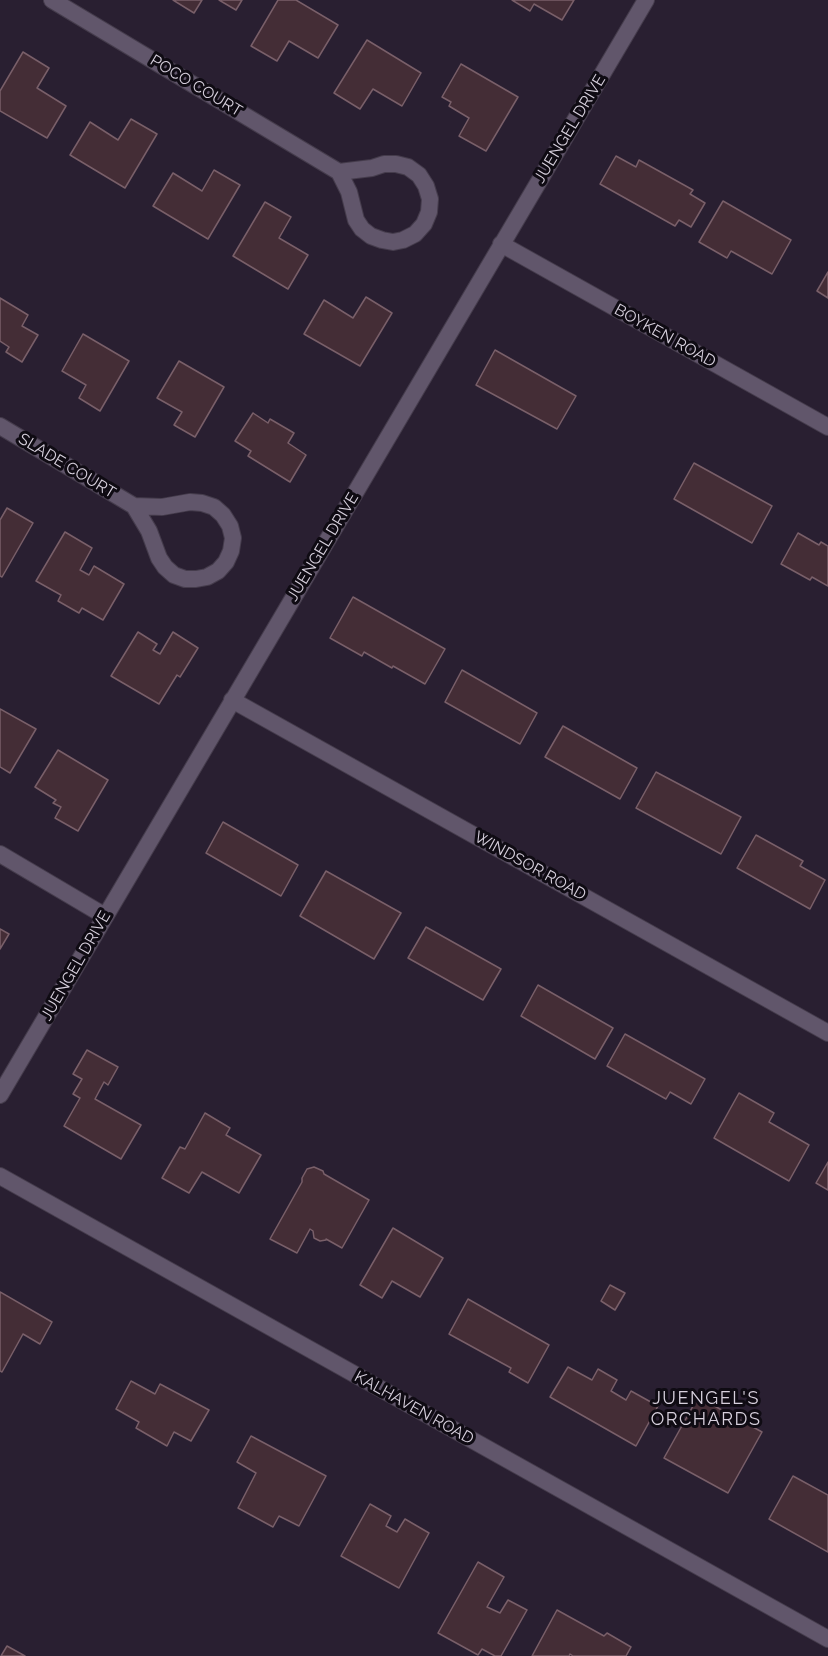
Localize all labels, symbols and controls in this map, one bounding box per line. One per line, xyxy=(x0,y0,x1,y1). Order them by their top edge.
street label: POCO COURT xyxy=(147,51,245,121)
street label: JUENGEL DRIVE xyxy=(530,71,610,187)
street label: BOYKEN ROAD xyxy=(611,300,719,372)
street label: SLADE COURT xyxy=(15,429,119,503)
street label: JUENGEL DRIVE xyxy=(283,489,363,605)
street label: WINDSOR ROAD xyxy=(471,827,589,905)
street label: JUENGEL DRIVE xyxy=(37,908,115,1024)
street label: KALHAVEN ROAD xyxy=(351,1367,477,1449)
district label: JUENGEL'S ORCHARDS xyxy=(651,1388,761,1430)

